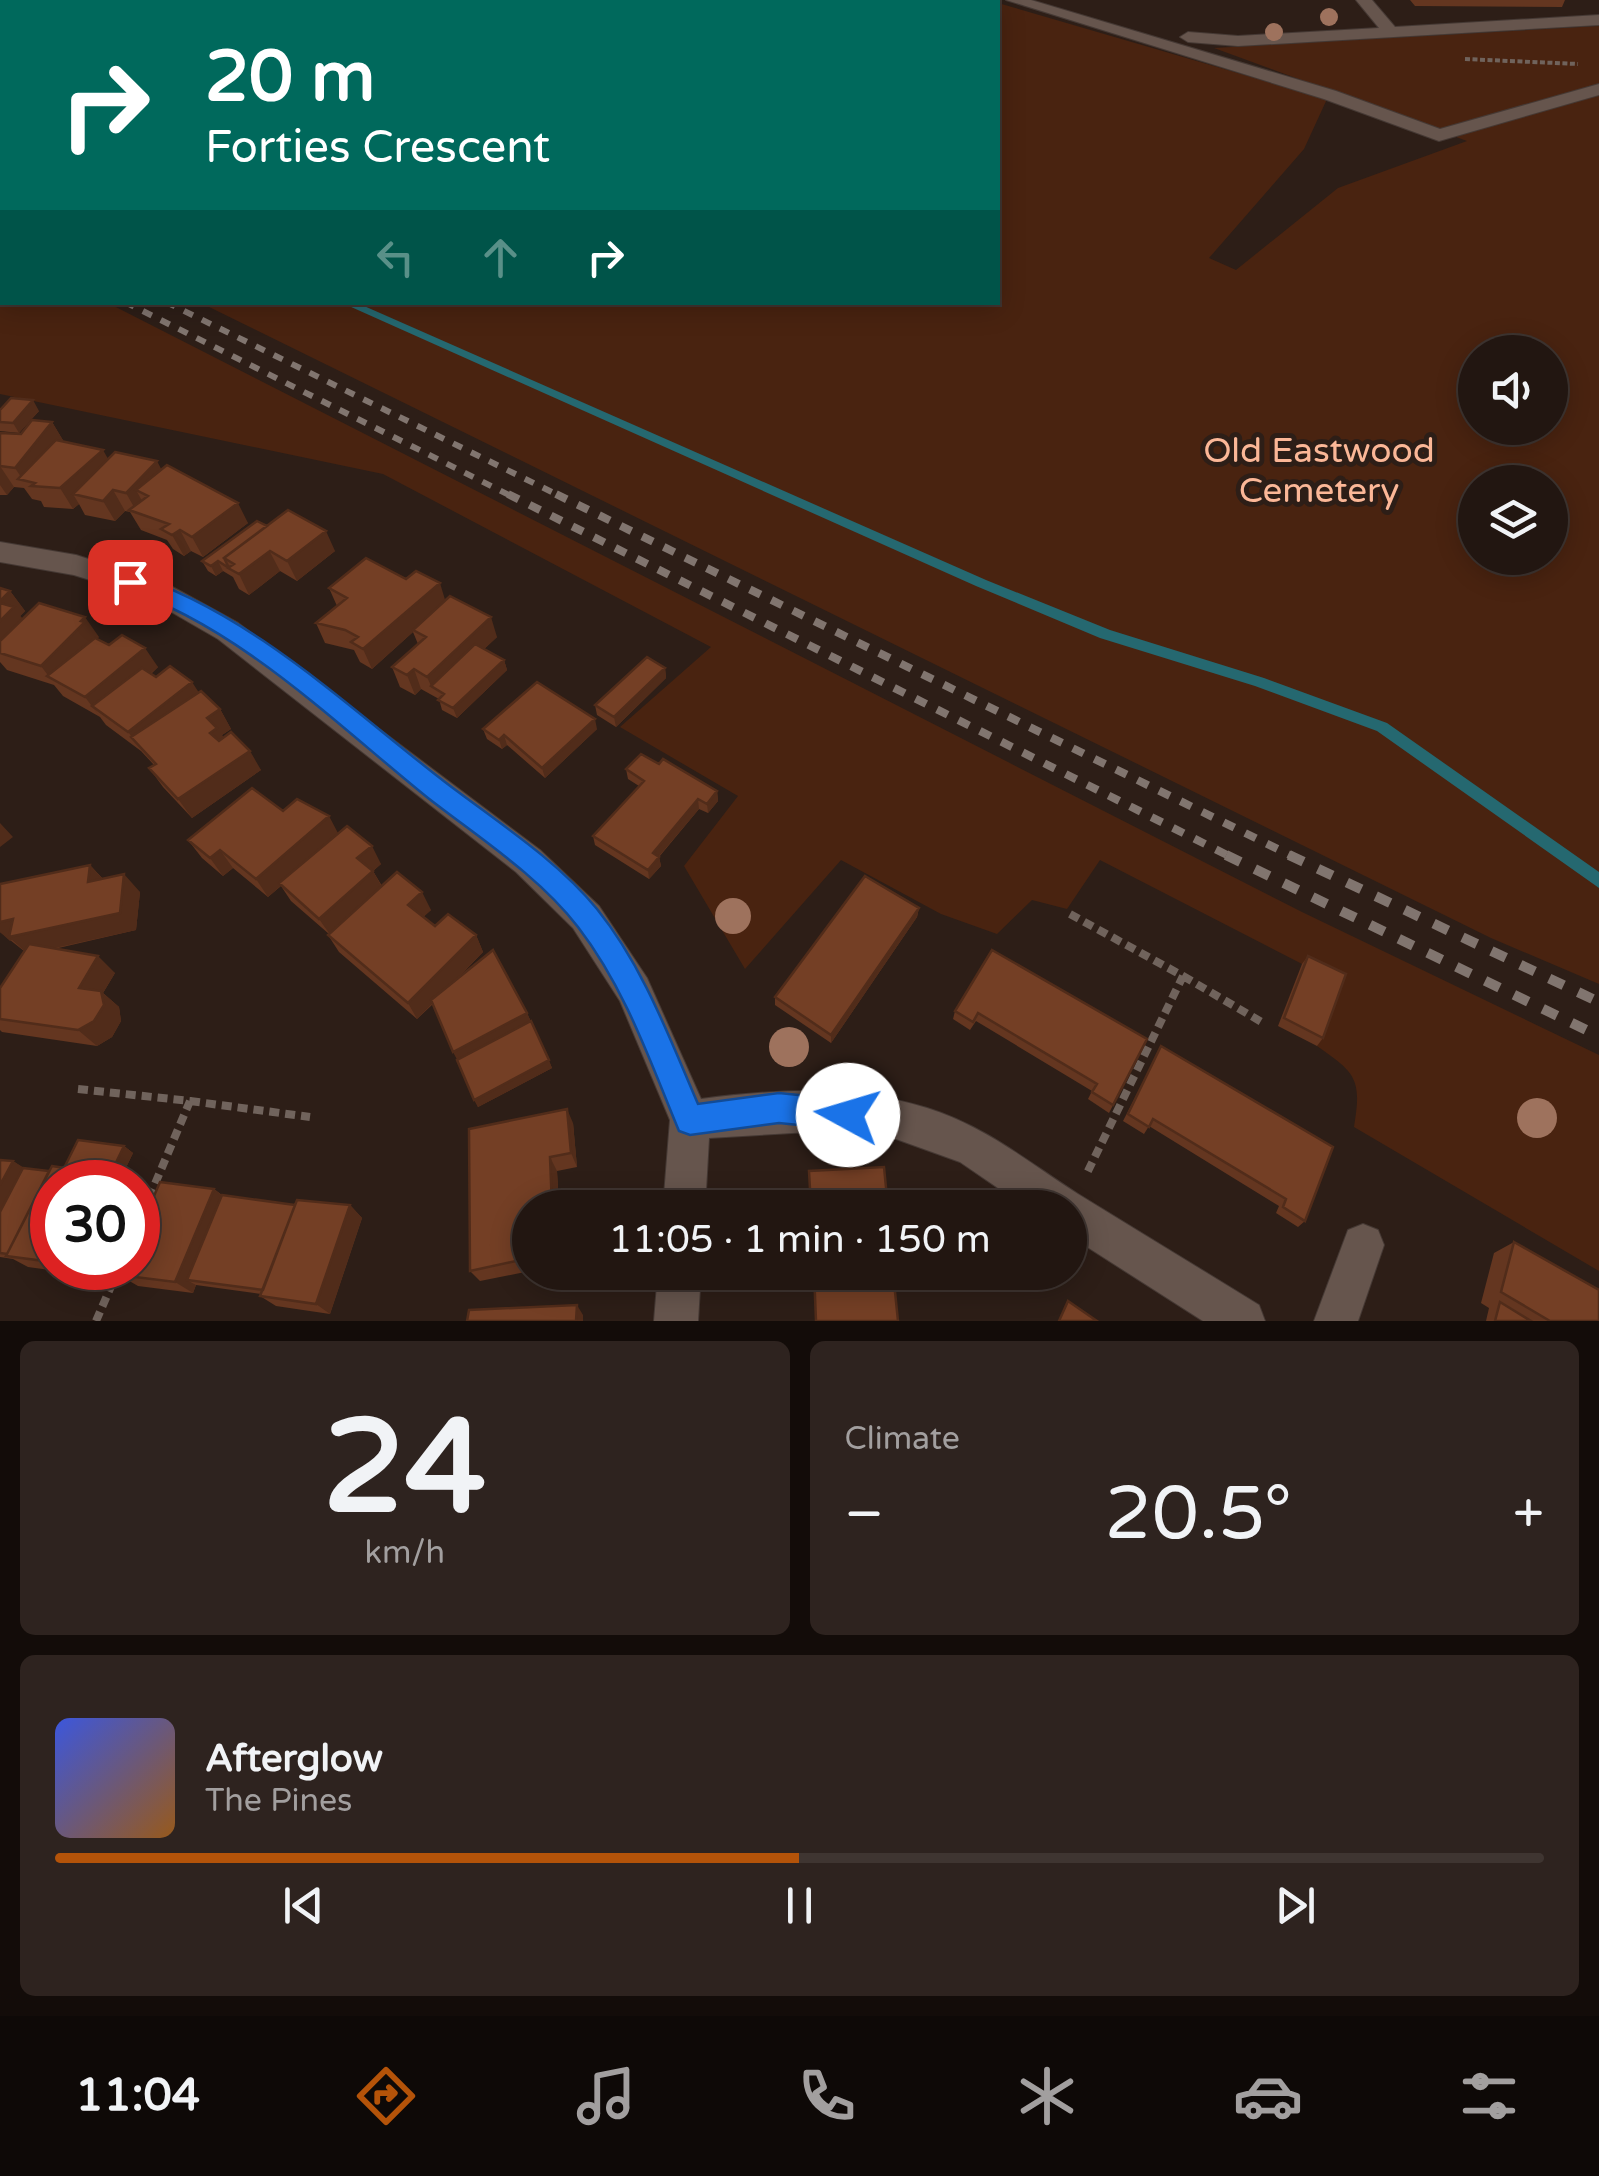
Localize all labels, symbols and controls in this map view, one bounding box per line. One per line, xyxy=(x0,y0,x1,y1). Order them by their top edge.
text: 20 m xyxy=(205,36,375,120)
icon: right xyxy=(40,40,170,170)
text: Forties Crescent xyxy=(205,121,550,175)
icon: left xyxy=(368,230,423,285)
icon: ahead xyxy=(473,230,528,285)
icon: right xyxy=(578,230,633,285)
map controls xyxy=(1458,335,1568,575)
button: sound xyxy=(1458,335,1568,445)
park label: Old Eastwood Cemetery xyxy=(1203,430,1435,512)
button: layers xyxy=(1458,465,1568,575)
pin xyxy=(88,540,173,625)
icon: arrive xyxy=(103,555,158,610)
position arrow xyxy=(796,1063,900,1167)
speed limit sign: 30 xyxy=(30,1160,160,1290)
text: 11:05 · 1 min · 150 m xyxy=(608,1217,991,1263)
text: 24 xyxy=(323,1391,486,1547)
text: Climate xyxy=(845,1420,960,1458)
text: 20.5° xyxy=(1105,1469,1292,1559)
text: − xyxy=(845,1482,884,1548)
text: + xyxy=(1513,1482,1544,1548)
text: km/h xyxy=(365,1534,445,1572)
text: Afterglow xyxy=(205,1736,383,1782)
text: The Pines xyxy=(205,1782,352,1820)
icon: previous xyxy=(276,1878,331,1933)
icon: pause xyxy=(772,1878,827,1933)
icon: next xyxy=(1268,1878,1323,1933)
icon: directions xyxy=(351,2061,421,2131)
icon: music xyxy=(571,2061,641,2131)
icon: phone xyxy=(792,2061,862,2131)
icon: climate xyxy=(1012,2061,1082,2131)
icon: car xyxy=(1233,2061,1303,2131)
icon: filters xyxy=(1454,2061,1524,2131)
text: 11:04 xyxy=(75,2069,200,2123)

